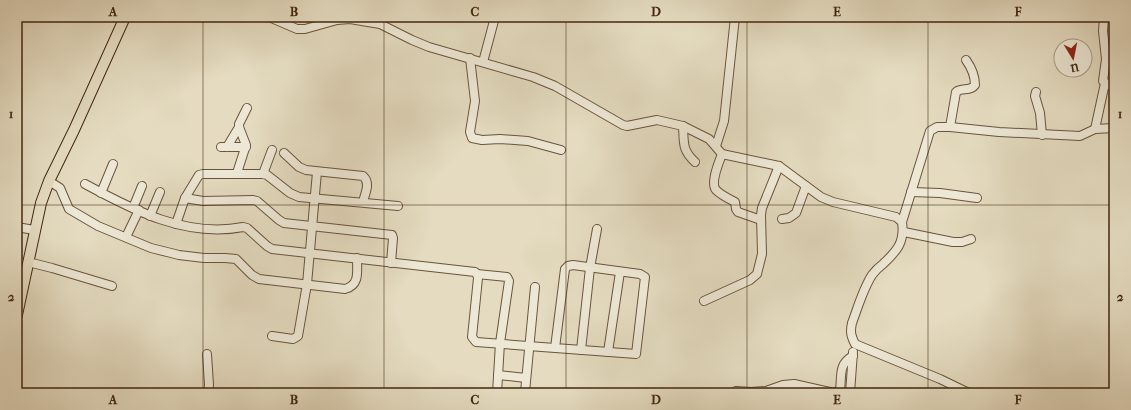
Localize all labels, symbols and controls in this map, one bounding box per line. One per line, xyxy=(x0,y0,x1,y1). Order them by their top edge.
text: A xyxy=(108,4,118,19)
text: B xyxy=(290,4,299,19)
text: C xyxy=(471,4,480,19)
text: D xyxy=(651,4,661,19)
text: E xyxy=(833,4,841,19)
text: F xyxy=(1014,4,1022,19)
north arrow xyxy=(1053,38,1093,78)
text: U xyxy=(1069,60,1081,75)
text: 1 xyxy=(9,106,14,121)
text: 1 xyxy=(1118,106,1123,121)
text: 2 xyxy=(8,289,15,304)
text: 2 xyxy=(1117,289,1124,304)
text: A xyxy=(108,392,118,407)
text: B xyxy=(290,392,299,407)
text: C xyxy=(471,392,480,407)
text: D xyxy=(651,392,661,407)
text: E xyxy=(833,392,841,407)
text: F xyxy=(1014,392,1022,407)

